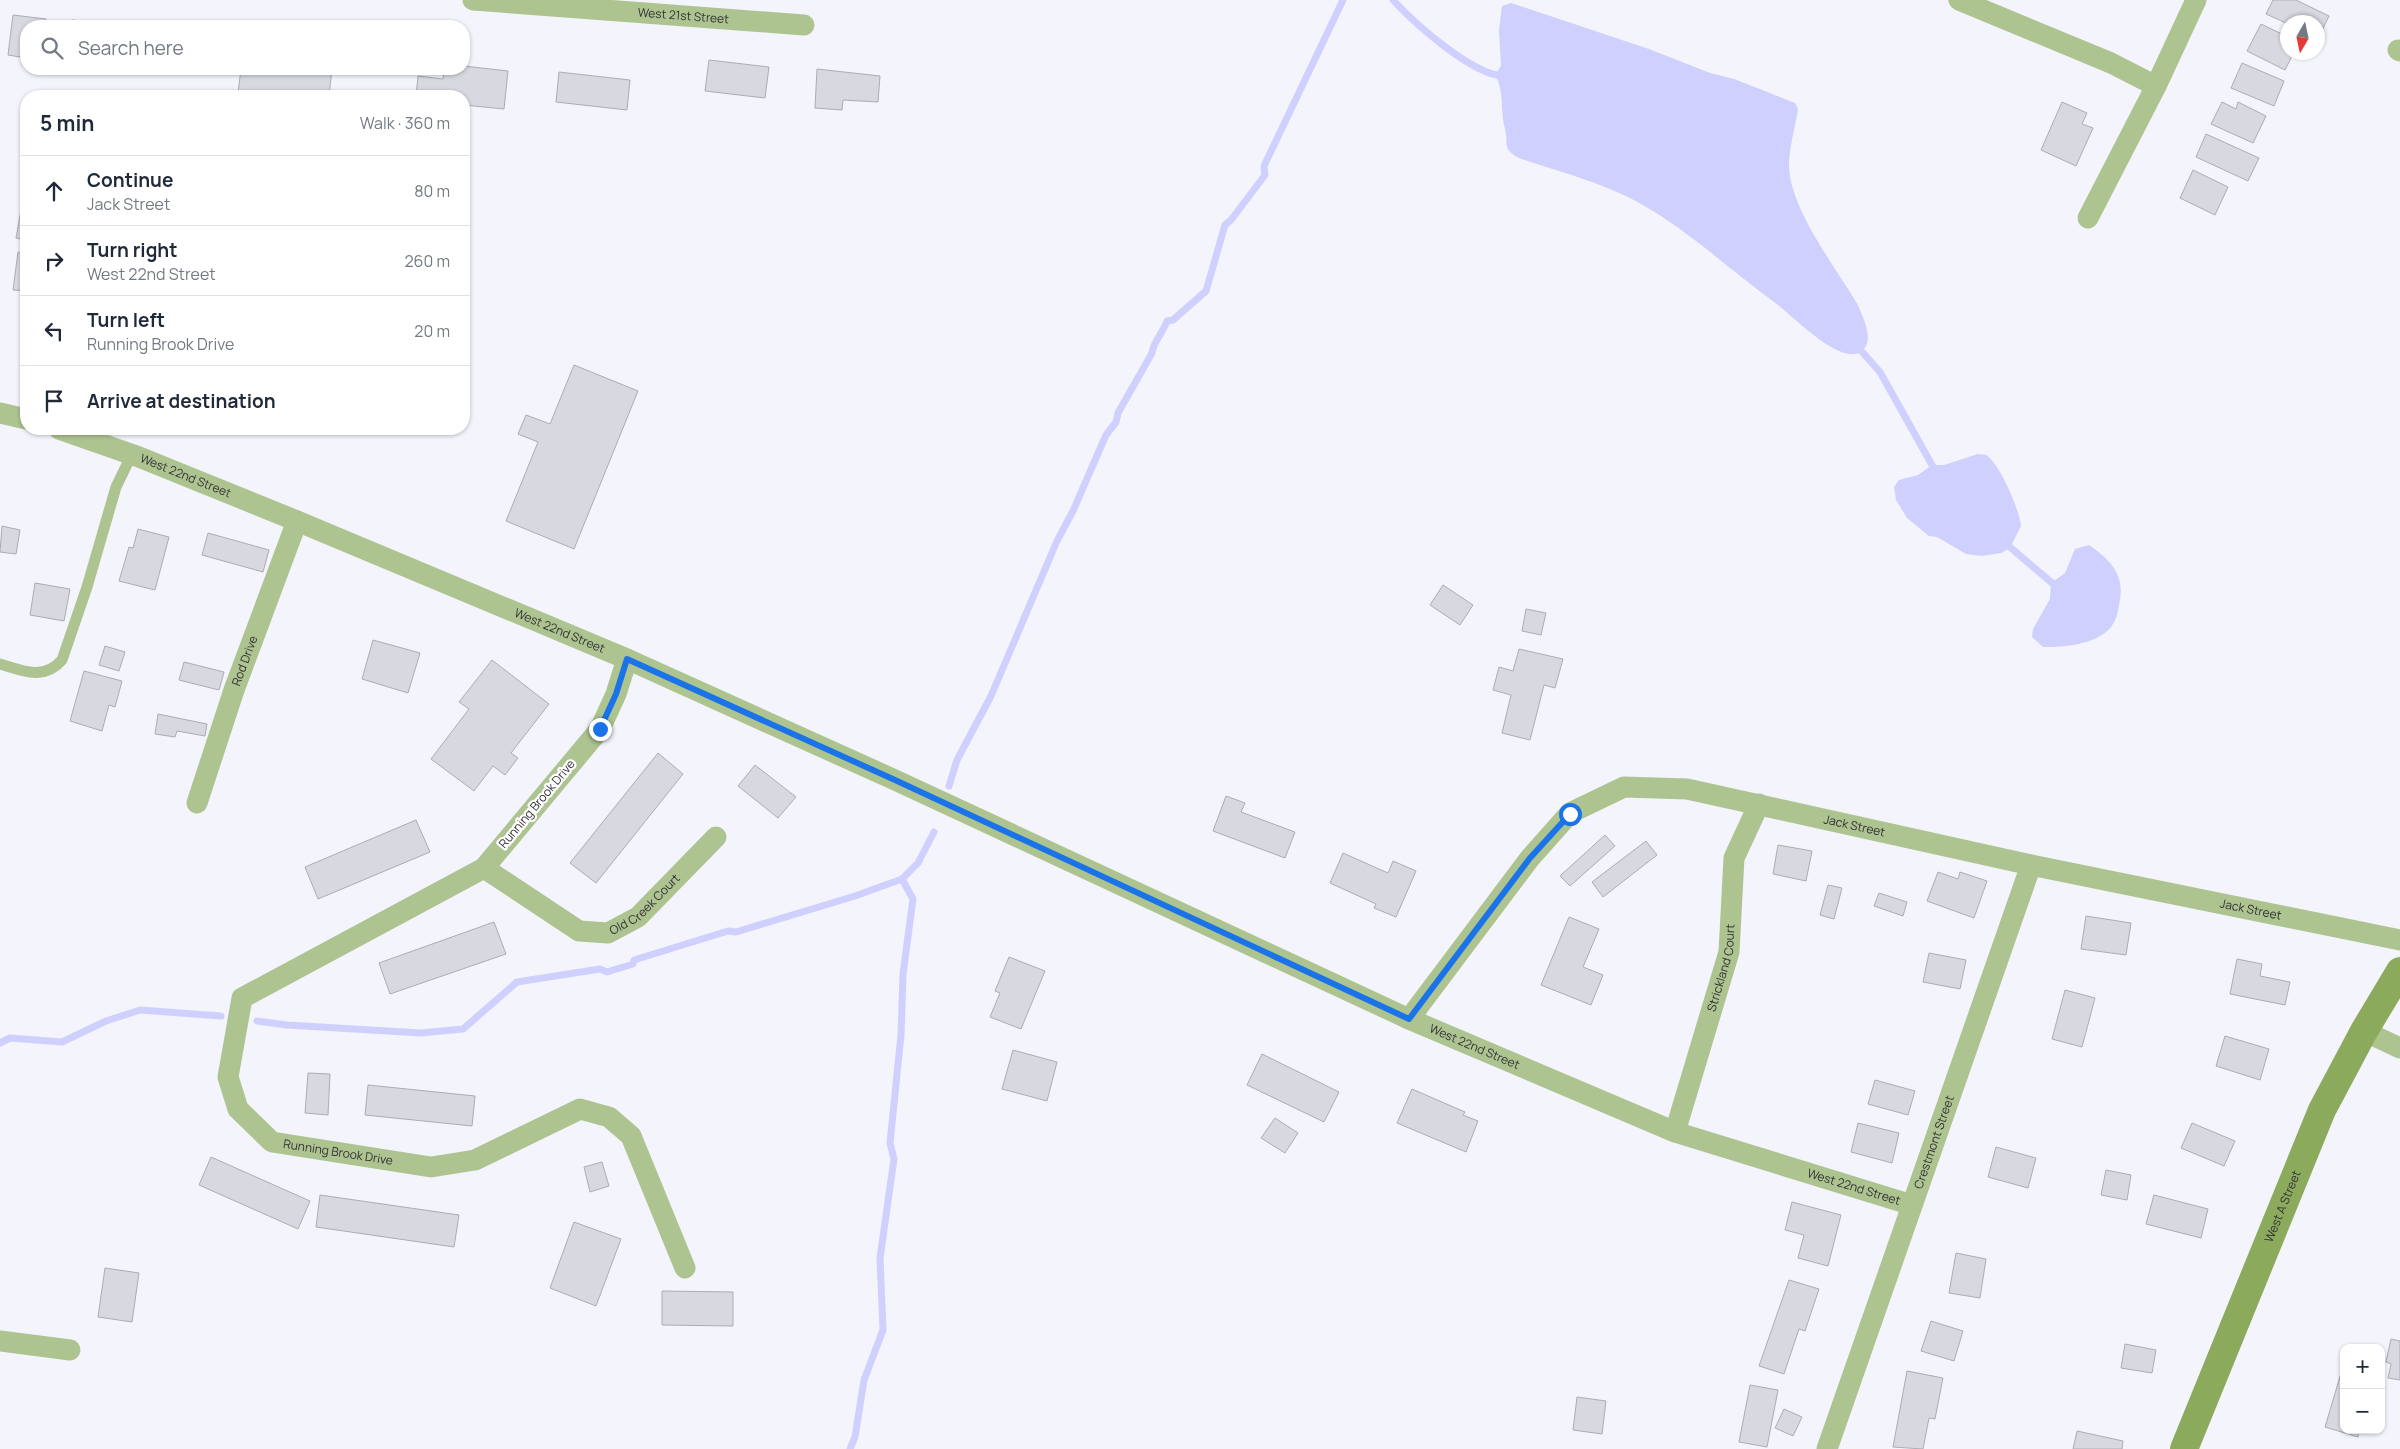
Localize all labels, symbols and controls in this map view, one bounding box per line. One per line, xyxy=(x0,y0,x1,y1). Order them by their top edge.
street label: West 21st Street xyxy=(637,3,730,27)
north arrow xyxy=(2280,15,2325,60)
search box xyxy=(20,20,470,75)
icon: search xyxy=(38,34,66,62)
text: Search here xyxy=(78,35,184,61)
text: 5 min xyxy=(40,109,94,137)
text: Walk · 360 m xyxy=(360,112,450,134)
text: Continue xyxy=(87,167,173,193)
icon: ahead xyxy=(40,177,68,205)
text: 80 m xyxy=(414,180,450,202)
text: Jack Street xyxy=(87,193,170,215)
text: Turn right xyxy=(87,237,177,263)
icon: right xyxy=(40,247,68,275)
text: 260 m xyxy=(404,250,450,272)
text: West 22nd Street xyxy=(87,263,216,285)
text: Turn left xyxy=(87,307,165,333)
icon: left xyxy=(40,317,68,345)
text: 20 m xyxy=(414,320,450,342)
text: Running Brook Drive xyxy=(87,333,234,355)
icon: arrive xyxy=(40,387,68,415)
text: Arrive at destination xyxy=(87,388,276,414)
street label: West 22nd Street xyxy=(138,449,234,501)
street label: West 22nd Street xyxy=(512,604,608,657)
street label: Rod Drive xyxy=(227,633,261,688)
route end xyxy=(589,718,612,741)
street label: Running Brook Drive xyxy=(495,756,579,851)
route start xyxy=(1559,803,1582,826)
street label: Jack Street xyxy=(1822,810,1887,841)
street label: Old Creek Court xyxy=(606,870,684,939)
street label: Jack Street xyxy=(2218,895,2283,924)
street label: Strickland Court xyxy=(1703,923,1738,1014)
street label: West 22nd Street xyxy=(1427,1020,1523,1073)
street label: Crestmont Street xyxy=(1910,1093,1958,1191)
street label: Running Brook Drive xyxy=(282,1135,394,1169)
street label: West 22nd Street xyxy=(1805,1164,1903,1209)
street label: West A Street xyxy=(2260,1167,2305,1245)
map controls xyxy=(2340,1344,2385,1434)
button: + xyxy=(2340,1344,2385,1389)
button: − xyxy=(2340,1389,2385,1434)

